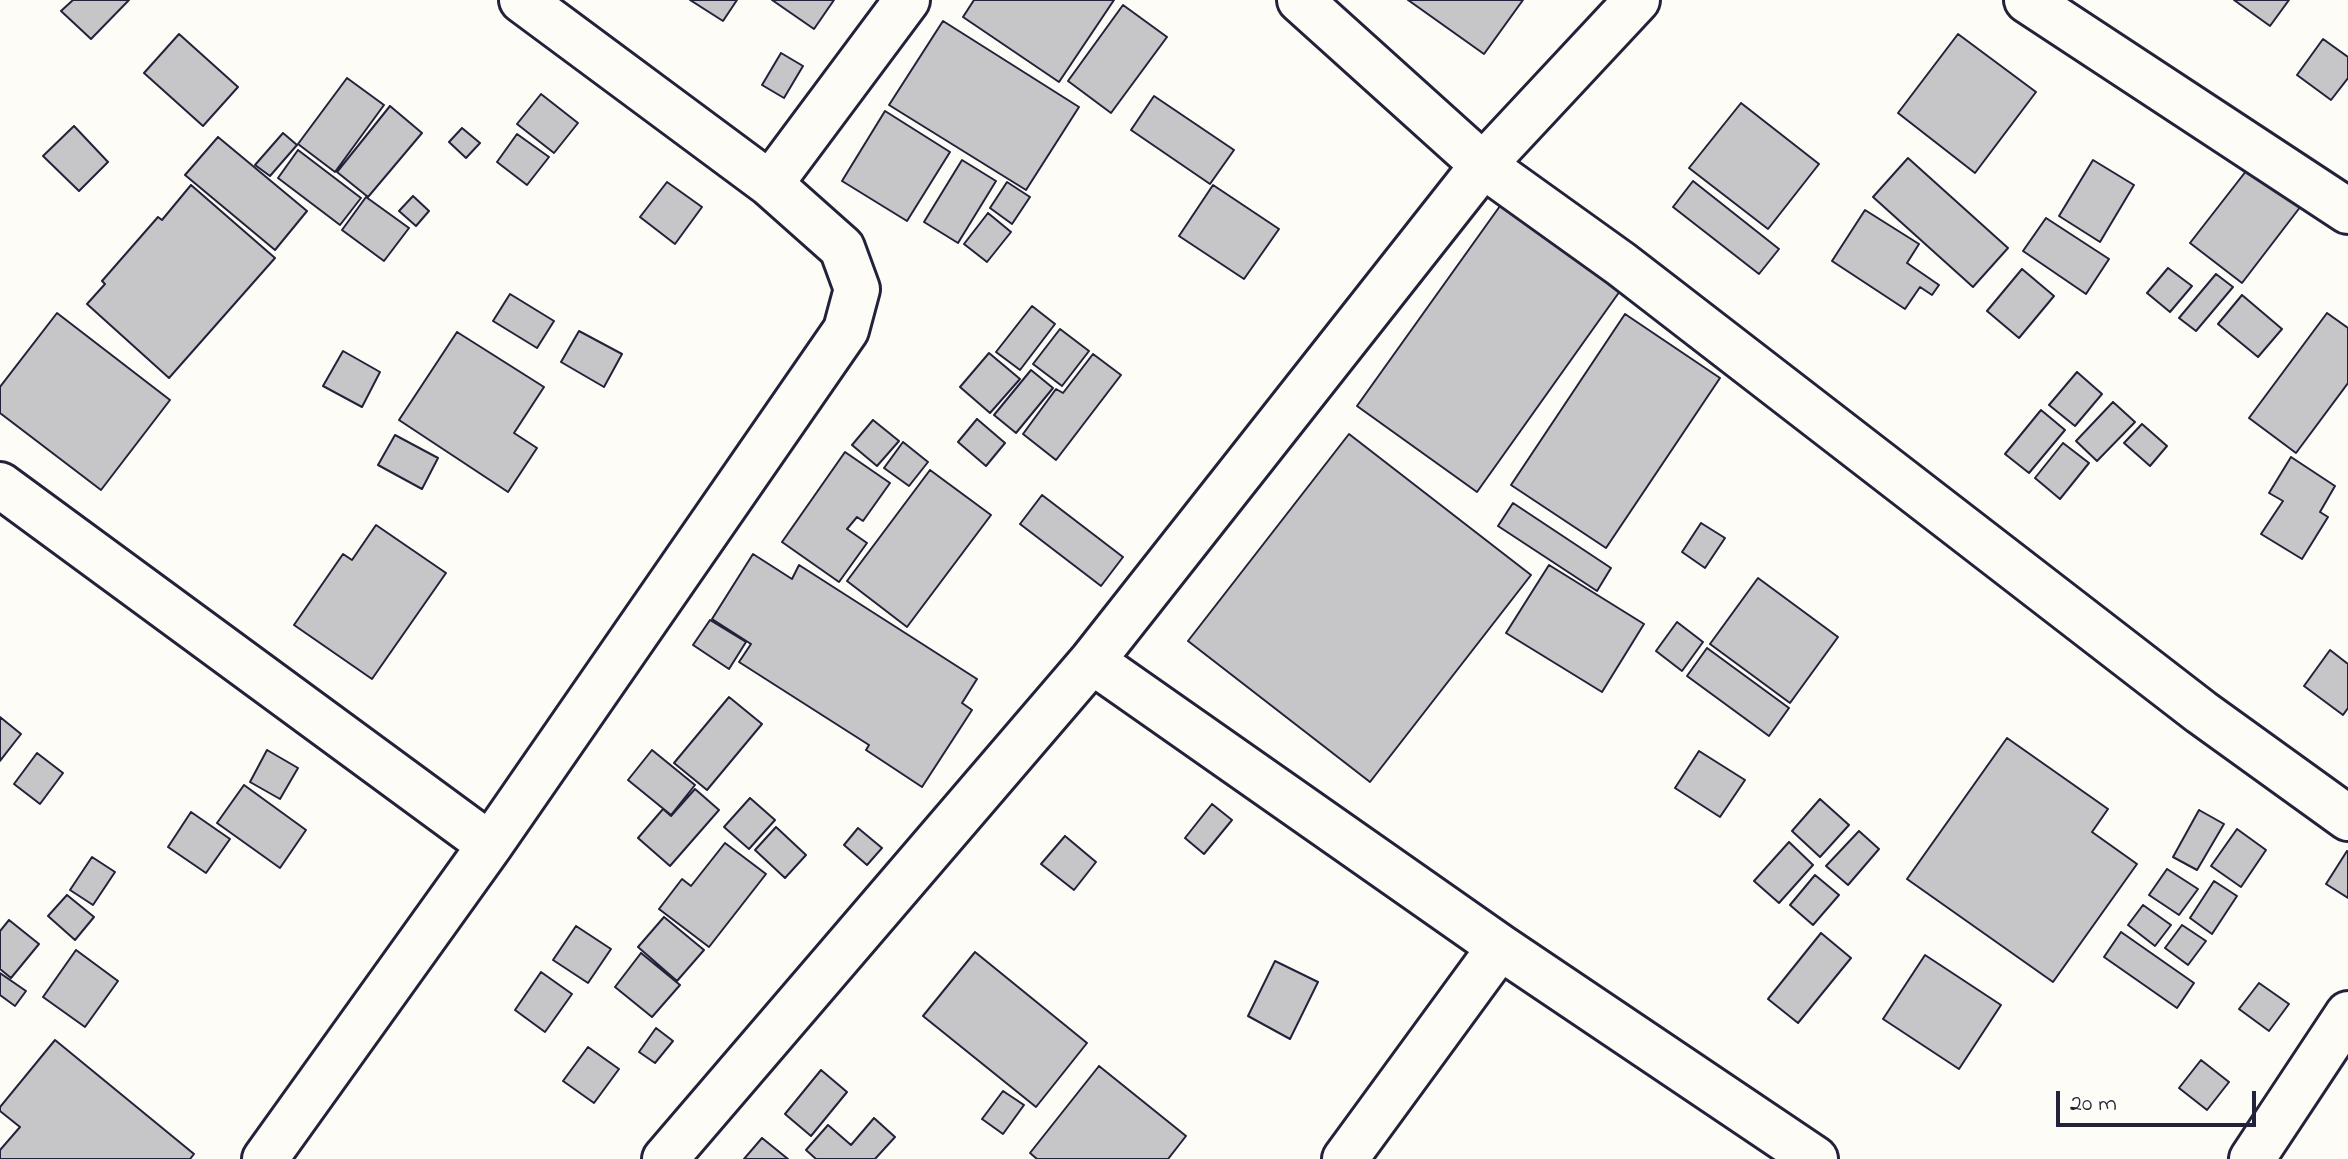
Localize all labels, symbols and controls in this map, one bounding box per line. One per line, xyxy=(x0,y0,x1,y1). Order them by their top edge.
scale bar xyxy=(2060,1075,2260,1125)
text: 20 m xyxy=(2070,1087,2117,1122)

